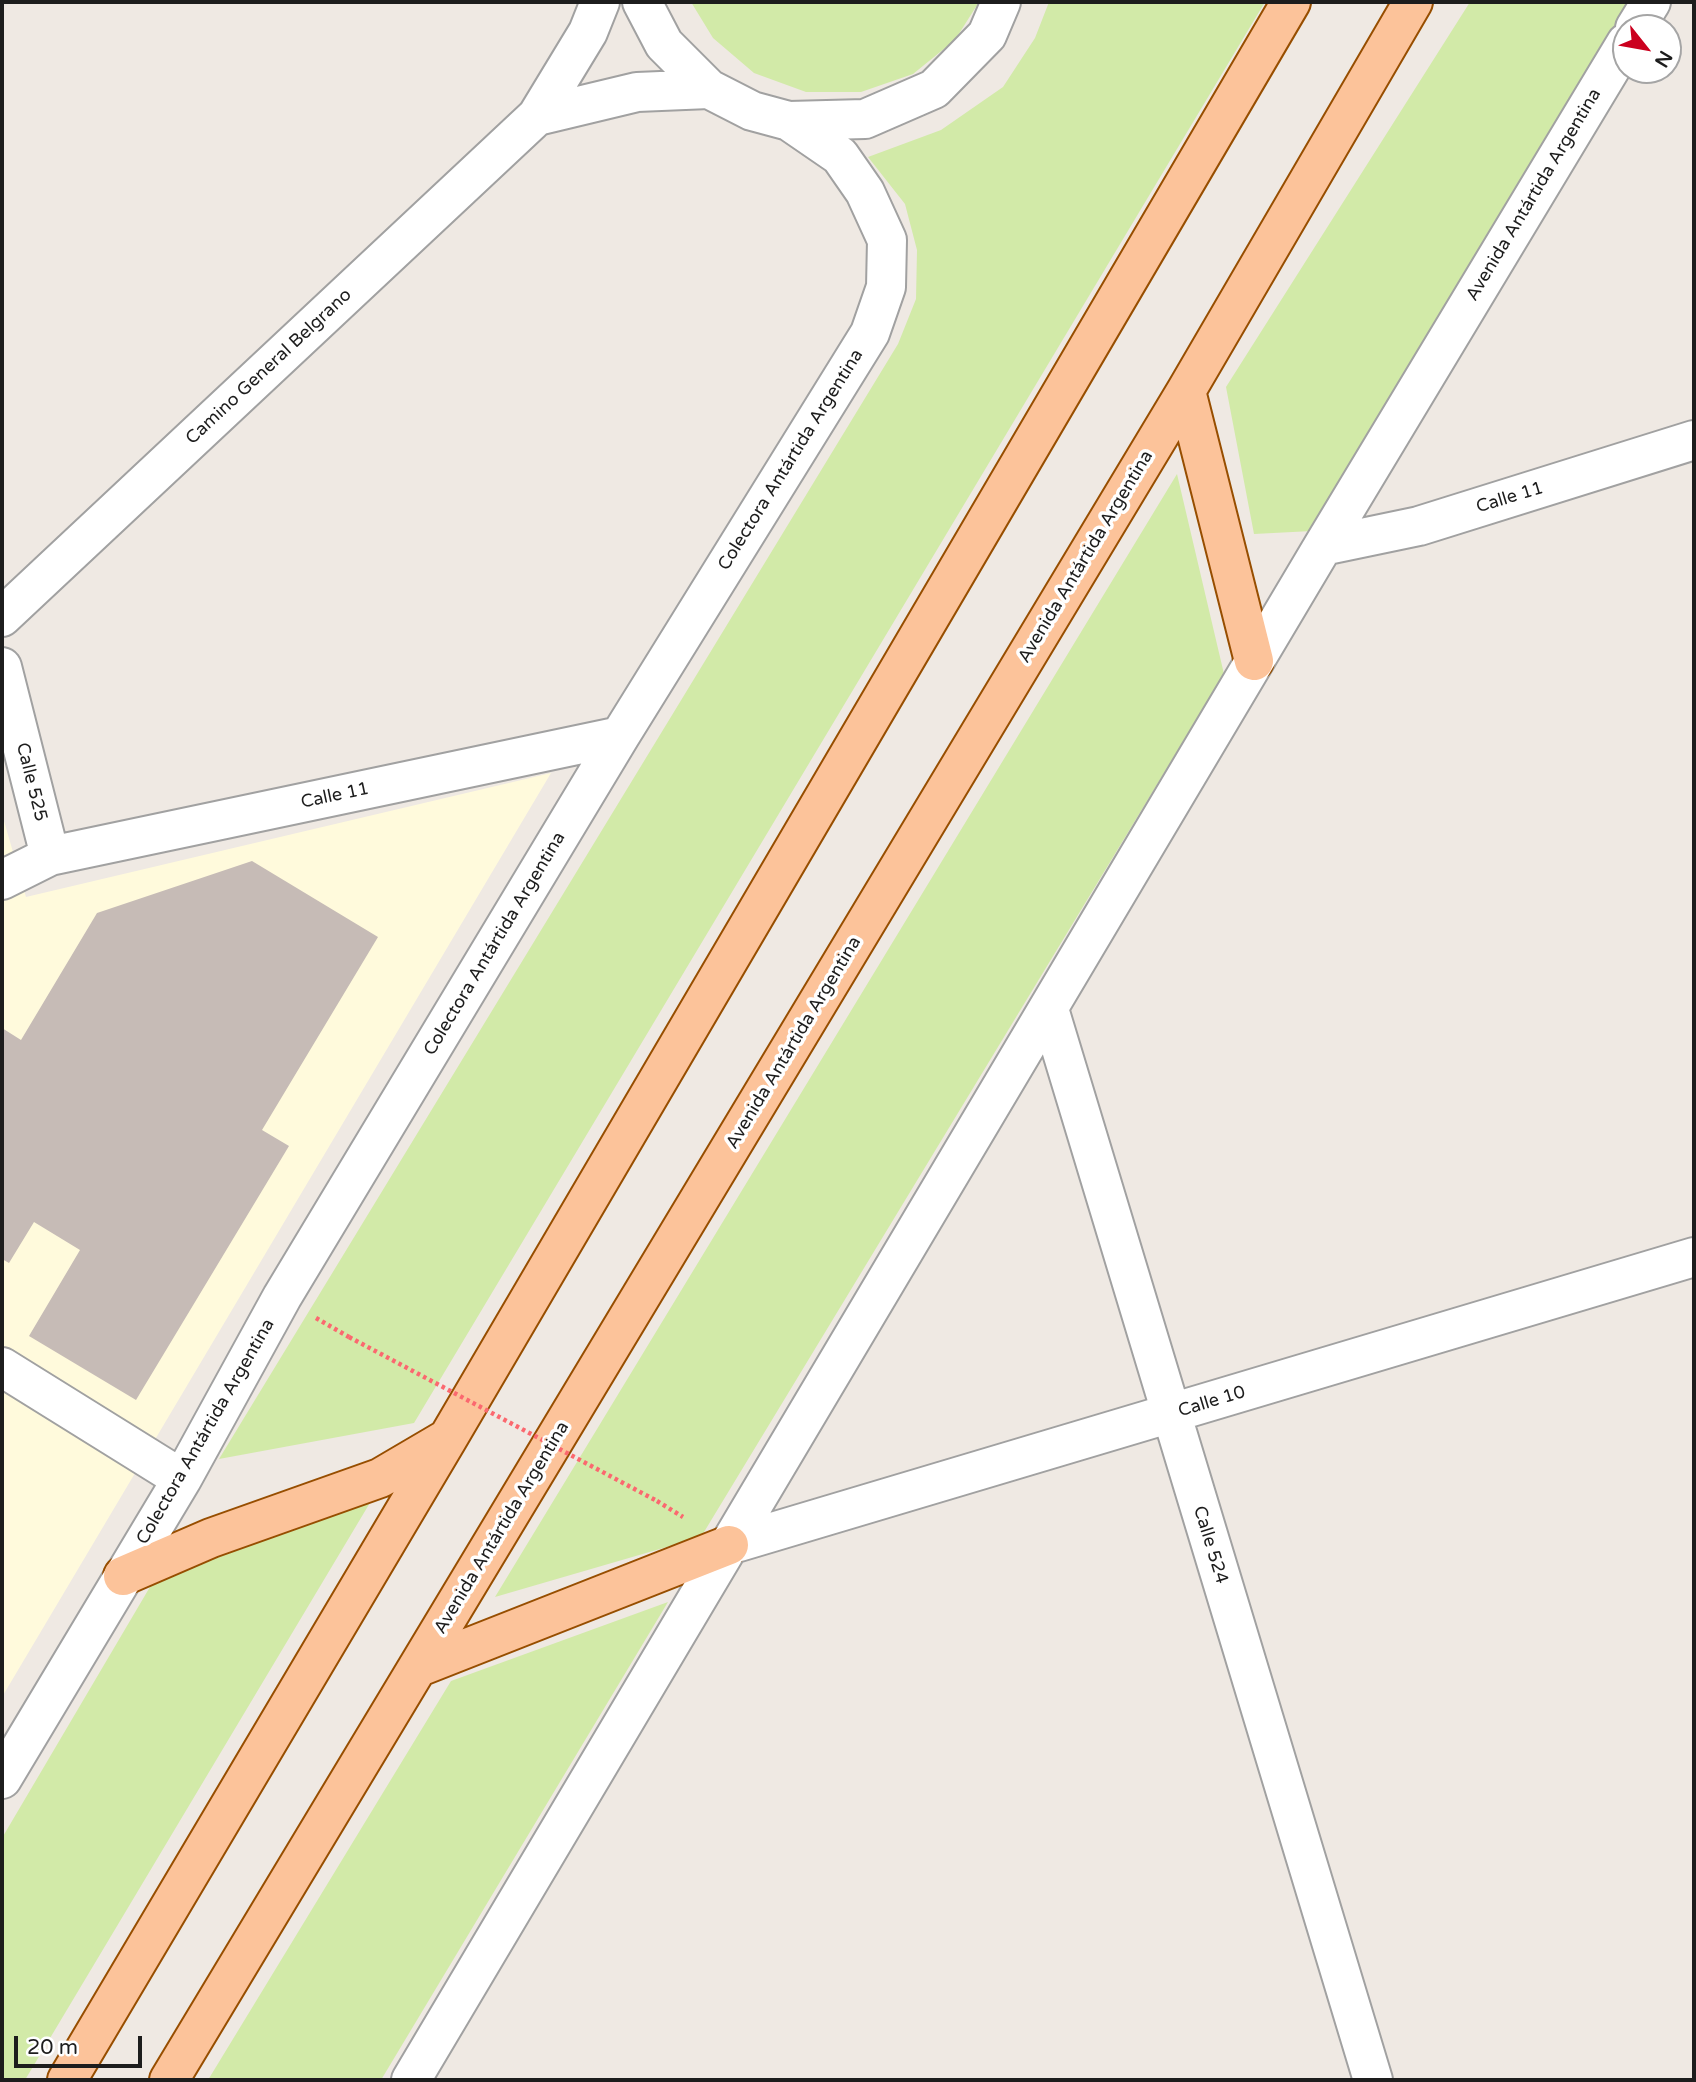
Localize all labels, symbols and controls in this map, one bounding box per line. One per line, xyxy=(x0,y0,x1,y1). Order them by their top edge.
north arrow xyxy=(1612,14,1682,84)
text: N xyxy=(1650,47,1677,71)
street label: Avenida Antártida Argentina xyxy=(1462,85,1606,305)
street label: Camino General Belgrano xyxy=(182,285,356,449)
street label: Colectora Antártida Argentina xyxy=(714,345,868,575)
street label: Avenida Antártida Argentina xyxy=(1014,447,1158,667)
street label: Calle 11 xyxy=(1474,478,1546,518)
street label: Calle 525 xyxy=(11,740,51,824)
street label: Calle 11 xyxy=(299,778,371,814)
street label: Colectora Antártida Argentina xyxy=(420,828,570,1060)
street label: Avenida Antártida Argentina xyxy=(722,933,866,1153)
street label: Colectora Antártida Argentina xyxy=(132,1315,280,1549)
street label: Calle 10 xyxy=(1176,1382,1248,1422)
street label: Avenida Antártida Argentina xyxy=(430,1418,574,1638)
street label: Calle 524 xyxy=(1188,1503,1232,1587)
scale bar xyxy=(18,2022,145,2066)
text: 20 m xyxy=(27,2035,78,2060)

